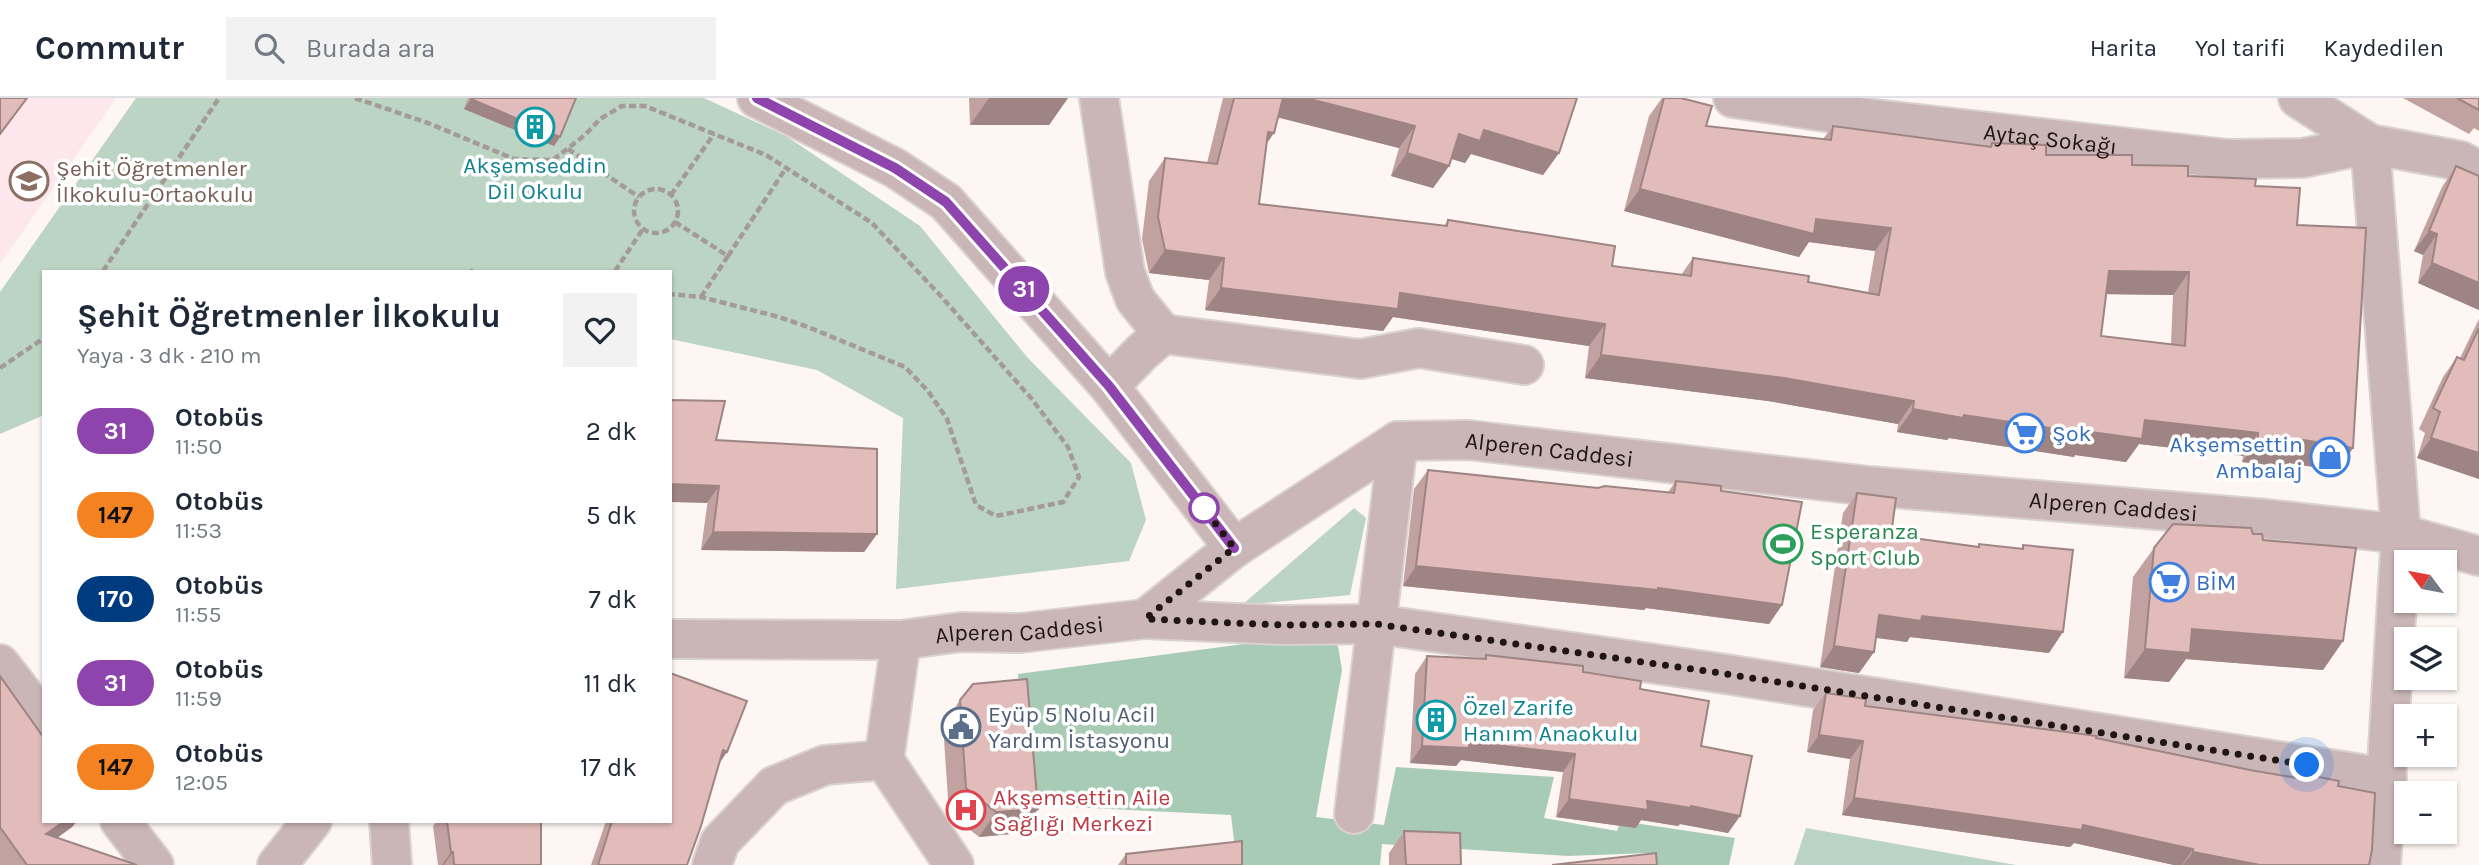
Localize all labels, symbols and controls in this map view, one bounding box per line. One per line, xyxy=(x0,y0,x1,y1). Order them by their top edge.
search box xyxy=(226,17,716,80)
text: Commutr xyxy=(35,29,184,67)
icon: search xyxy=(250,29,288,67)
text: Burada ara xyxy=(306,33,435,64)
text: Harita xyxy=(2090,34,2157,62)
text: Yol tarifi xyxy=(2195,34,2286,62)
text: Kaydedilen xyxy=(2324,34,2444,62)
building icon: Akşemseddin Dil Okulu xyxy=(514,106,556,148)
street label: Aytaç Sokağı xyxy=(1982,118,2118,160)
place label: Akşemseddin Dil Okulu xyxy=(463,152,607,205)
place label: Şehit Öğretmenler İlkokulu-Ortaokulu xyxy=(56,155,254,208)
school or university icon: Şehit Öğretmenler İlkokulu-Ortaokulu xyxy=(8,160,50,202)
line badge: 31 xyxy=(992,266,1056,312)
text: 31 xyxy=(1012,275,1036,303)
button: heart xyxy=(563,293,637,367)
text: Şehit Öğretmenler İlkokulu xyxy=(77,297,501,335)
text: Yaya · 3 dk · 210 m xyxy=(77,342,262,369)
text: Otobüs xyxy=(175,402,264,433)
supermarket icon: Şok xyxy=(2004,412,2046,454)
text: 2 dk xyxy=(586,416,637,447)
text: 31 xyxy=(104,417,127,445)
place label: Şok xyxy=(2052,420,2091,447)
street label: Alperen Caddesi xyxy=(1464,427,1635,473)
place label: Akşemsettin Ambalaj xyxy=(2169,431,2303,484)
text: 11:50 xyxy=(175,433,222,460)
shop icon: Akşemsettin Ambalaj xyxy=(2309,436,2351,478)
text: Otobüs xyxy=(175,486,264,517)
street label: Alperen Caddesi xyxy=(2028,486,2199,527)
unlabelled marker xyxy=(1189,493,1219,523)
text: 5 dk xyxy=(586,500,637,531)
text: 147 xyxy=(98,501,133,529)
text: 11:53 xyxy=(175,517,222,544)
place label: Esperanza Sport Club xyxy=(1810,518,1920,571)
sports icon: Esperanza Sport Club xyxy=(1762,523,1804,565)
north arrow xyxy=(2394,550,2457,612)
map controls xyxy=(2394,550,2457,844)
supermarket icon: BİM xyxy=(2148,561,2190,603)
place label: BİM xyxy=(2196,569,2236,596)
text: Otobüs xyxy=(175,570,264,601)
text: 7 dk xyxy=(589,584,637,615)
text: 170 xyxy=(98,585,133,613)
text: 11:55 xyxy=(175,601,221,628)
street label: Alperen Caddesi xyxy=(933,611,1105,649)
button: layers xyxy=(2394,627,2457,690)
text: Otobüs xyxy=(175,654,264,685)
text: 11 dk xyxy=(584,668,637,699)
text: 31 xyxy=(104,669,127,697)
text: 11:59 xyxy=(175,685,222,712)
place label: Özel Zarife Hanım Anaokulu xyxy=(1463,694,1638,747)
building icon: Özel Zarife Hanım Anaokulu xyxy=(1415,699,1457,741)
place label: Eyüp 5 Nolu Acil Yardım İstasyonu xyxy=(988,701,1170,754)
button: + xyxy=(2394,704,2457,767)
public building icon: Eyüp 5 Nolu Acil Yardım İstasyonu xyxy=(940,706,982,748)
text: Otobüs xyxy=(175,738,264,769)
your location xyxy=(2289,747,2324,782)
text: 17 dk xyxy=(580,752,637,783)
text: 147 xyxy=(98,753,133,781)
text: 12:05 xyxy=(175,769,228,796)
button: − xyxy=(2394,781,2457,844)
place label: Akşemsettin Aile Sağlığı Merkezi xyxy=(993,784,1170,837)
hospital icon: Akşemsettin Aile Sağlığı Merkezi xyxy=(945,789,987,831)

